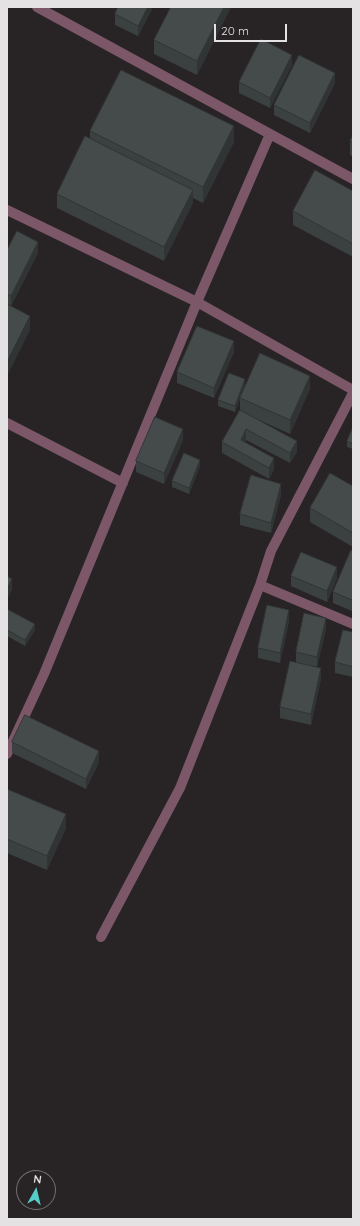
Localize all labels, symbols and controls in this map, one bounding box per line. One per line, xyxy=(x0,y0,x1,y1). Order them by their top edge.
scale bar xyxy=(216,16,289,42)
text: 20 m xyxy=(221,23,249,38)
north arrow xyxy=(16,1170,56,1210)
text: N xyxy=(33,1172,43,1187)

